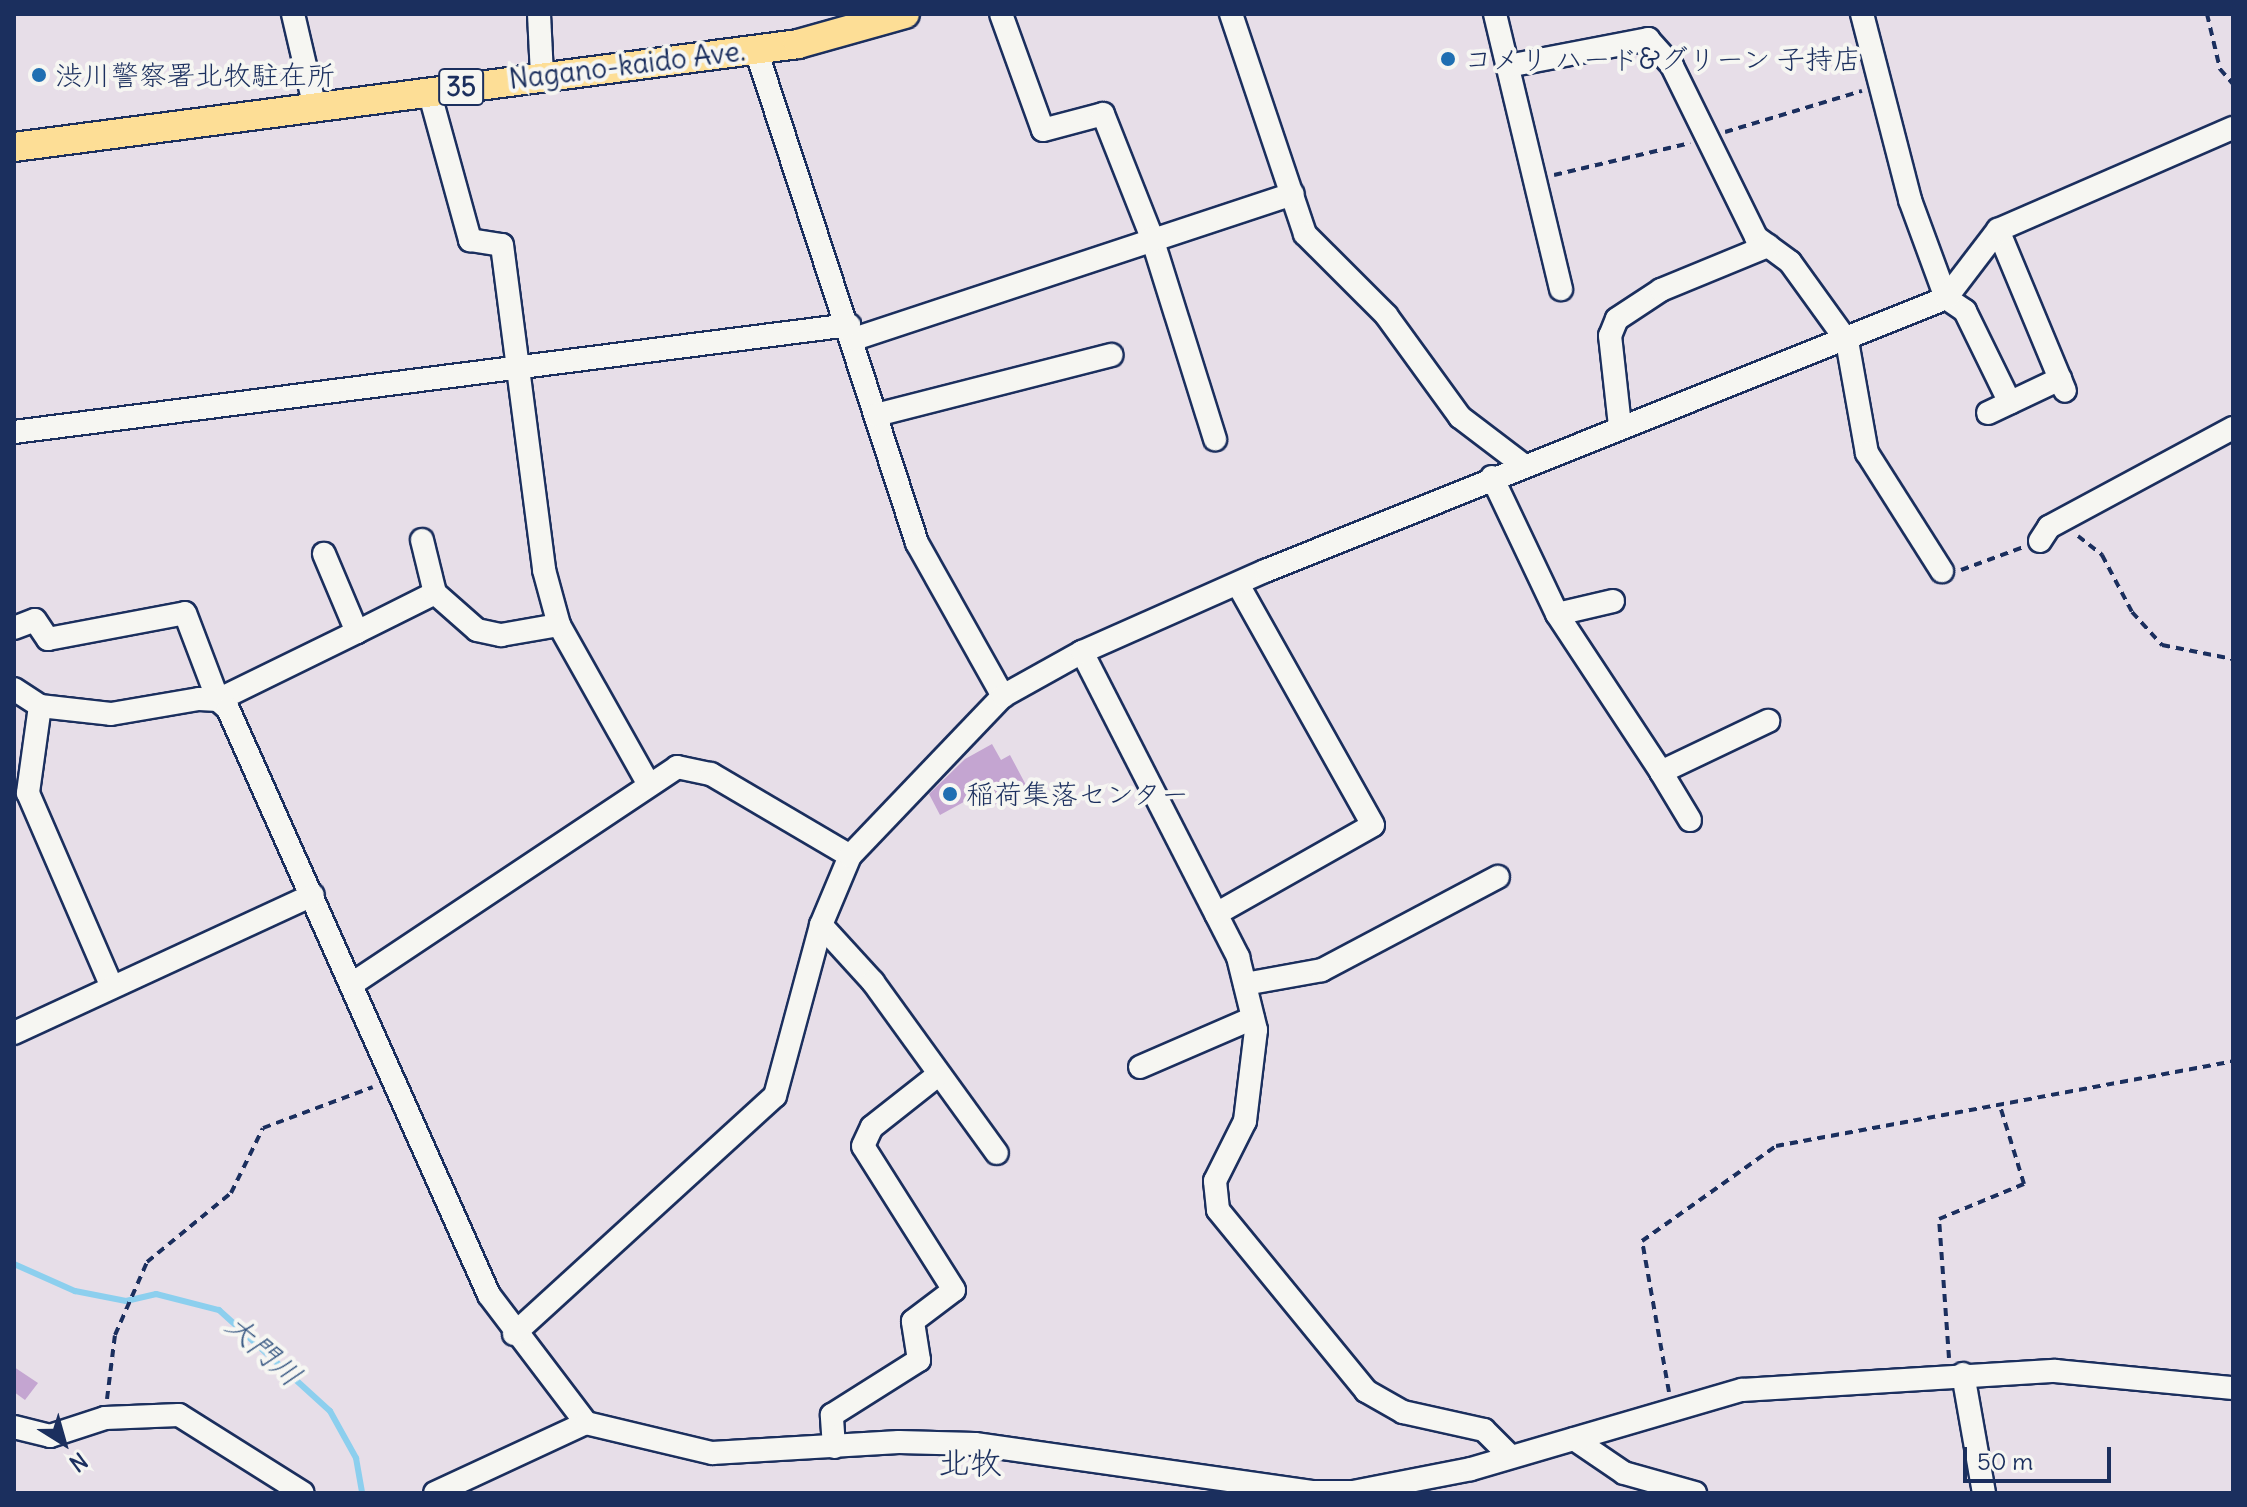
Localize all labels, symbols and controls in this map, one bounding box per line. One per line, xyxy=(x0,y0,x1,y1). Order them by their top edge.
street label: Nagano-kaido Ave. xyxy=(507,34,747,96)
place label: コメリ ハード&グリーン 子持店 xyxy=(1464,42,1863,76)
marker: コメリ ハード&グリーン 子持店 xyxy=(1439,50,1457,68)
place label: 渋川警察署北牧駐在所 xyxy=(55,58,335,92)
road number: 35 xyxy=(437,65,485,109)
marker: 渋川警察署北牧駐在所 xyxy=(30,66,48,84)
place label: 稲荷集落センター xyxy=(966,777,1190,811)
marker: 稲荷集落センター xyxy=(941,785,959,803)
water label: 大門川 xyxy=(219,1307,309,1393)
north arrow xyxy=(24,1403,104,1483)
scale bar xyxy=(1967,1431,2115,1481)
district label: 北牧 xyxy=(938,1444,1002,1482)
text: N xyxy=(64,1446,93,1478)
text: 50 m xyxy=(1977,1446,2033,1476)

